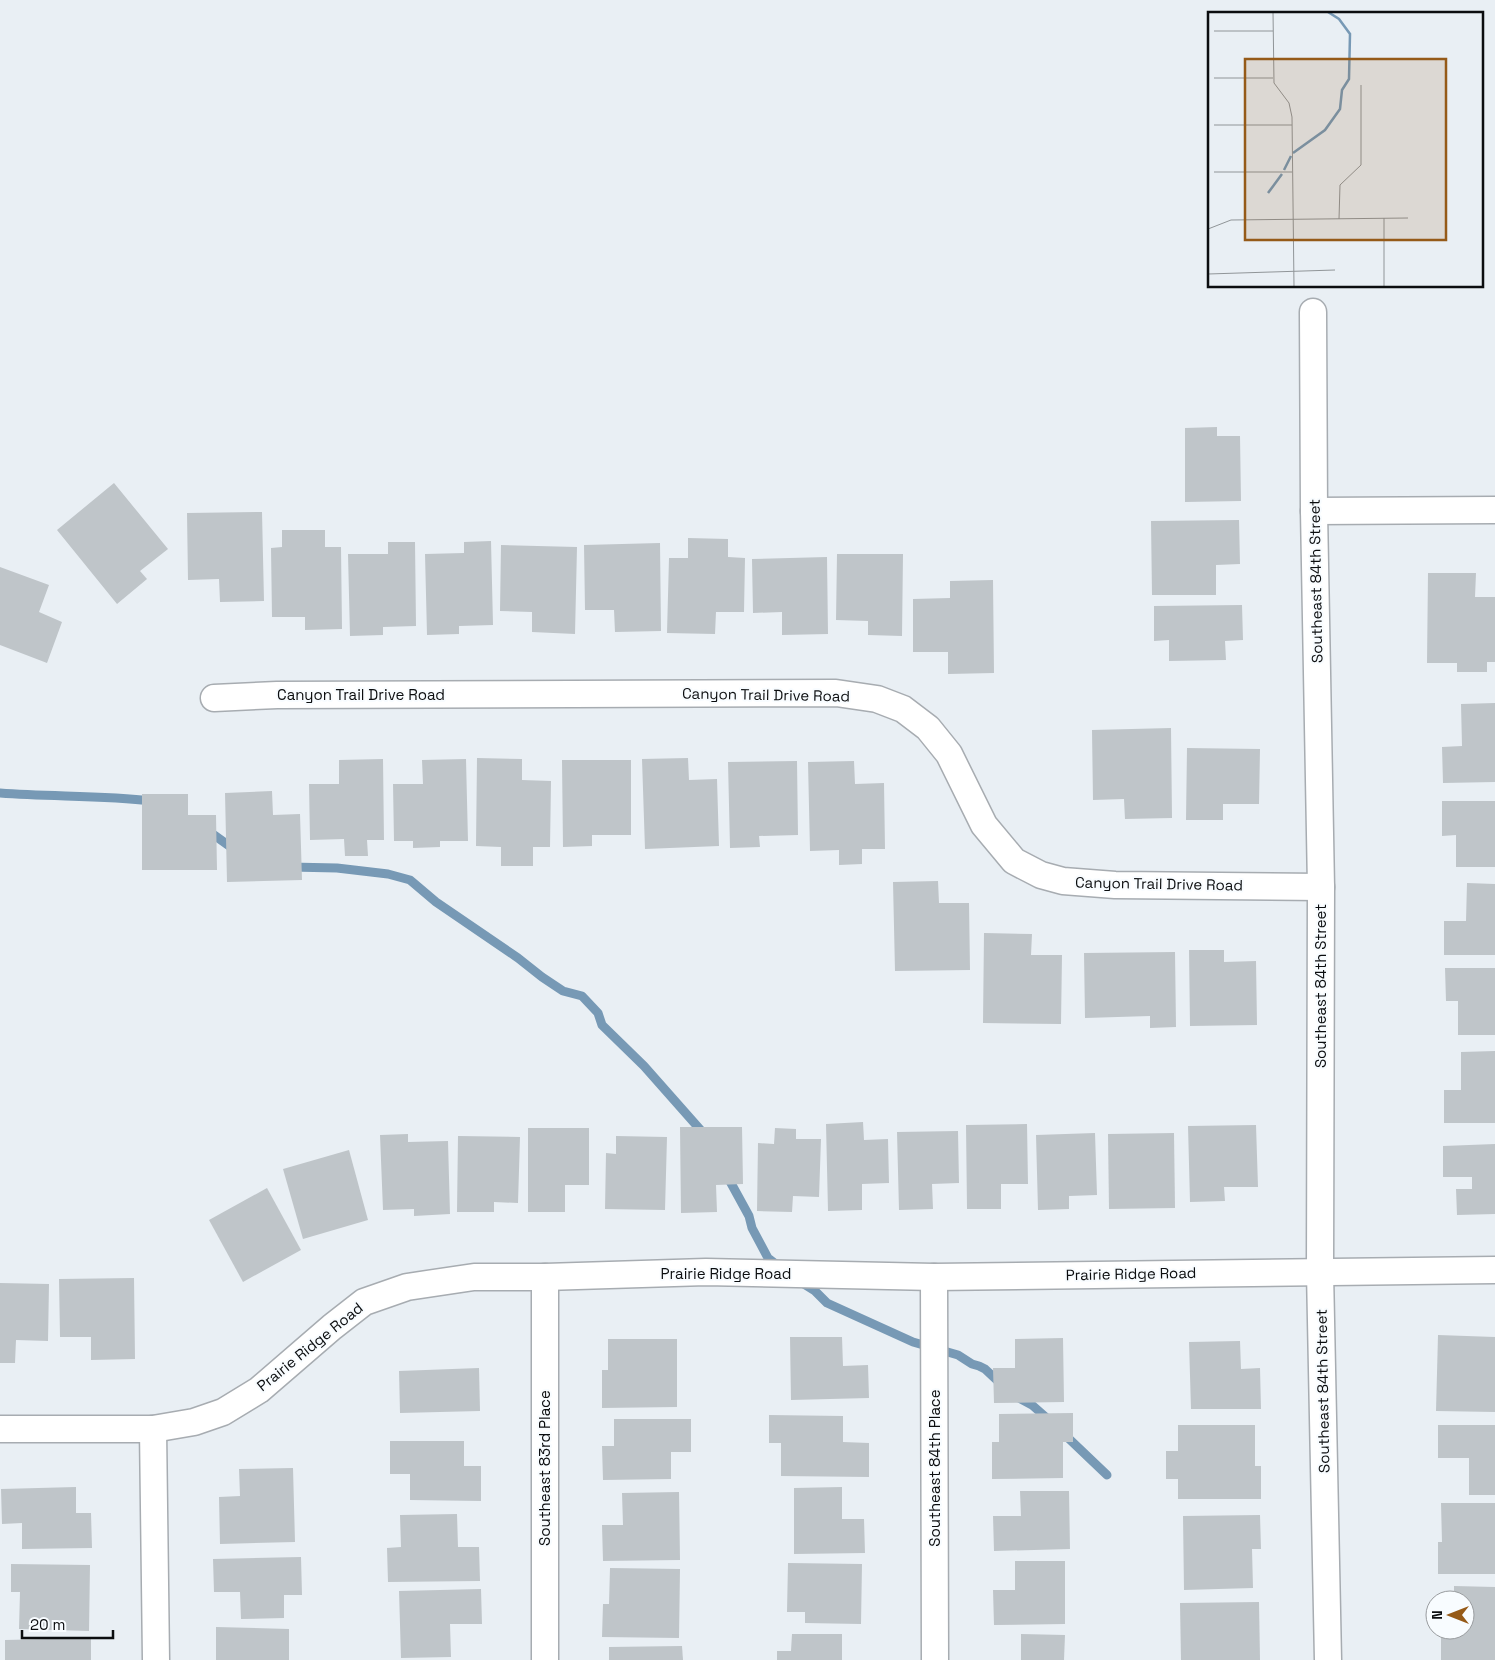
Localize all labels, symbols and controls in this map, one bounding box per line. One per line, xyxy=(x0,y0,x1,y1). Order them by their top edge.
inset map xyxy=(1208,12,1482,288)
street label: Southeast 84th Street xyxy=(1305,499,1326,663)
street label: Canyon Trail Drive Road xyxy=(682,684,850,705)
street label: Canyon Trail Drive Road xyxy=(277,685,445,704)
street label: Canyon Trail Drive Road xyxy=(1075,873,1243,894)
street label: Southeast 84th Street xyxy=(1311,904,1330,1068)
street label: Prairie Ridge Road xyxy=(1065,1263,1197,1284)
street label: Prairie Ridge Road xyxy=(661,1264,791,1283)
street label: Prairie Ridge Road xyxy=(253,1298,366,1395)
street label: Southeast 84th Street xyxy=(1312,1309,1333,1473)
street label: Southeast 84th Place xyxy=(925,1389,944,1547)
street label: Southeast 83rd Place xyxy=(535,1390,554,1546)
north arrow xyxy=(1425,1590,1475,1640)
scale bar xyxy=(22,1608,114,1640)
text: N xyxy=(1428,1610,1446,1620)
text: 20 m xyxy=(30,1615,65,1634)

